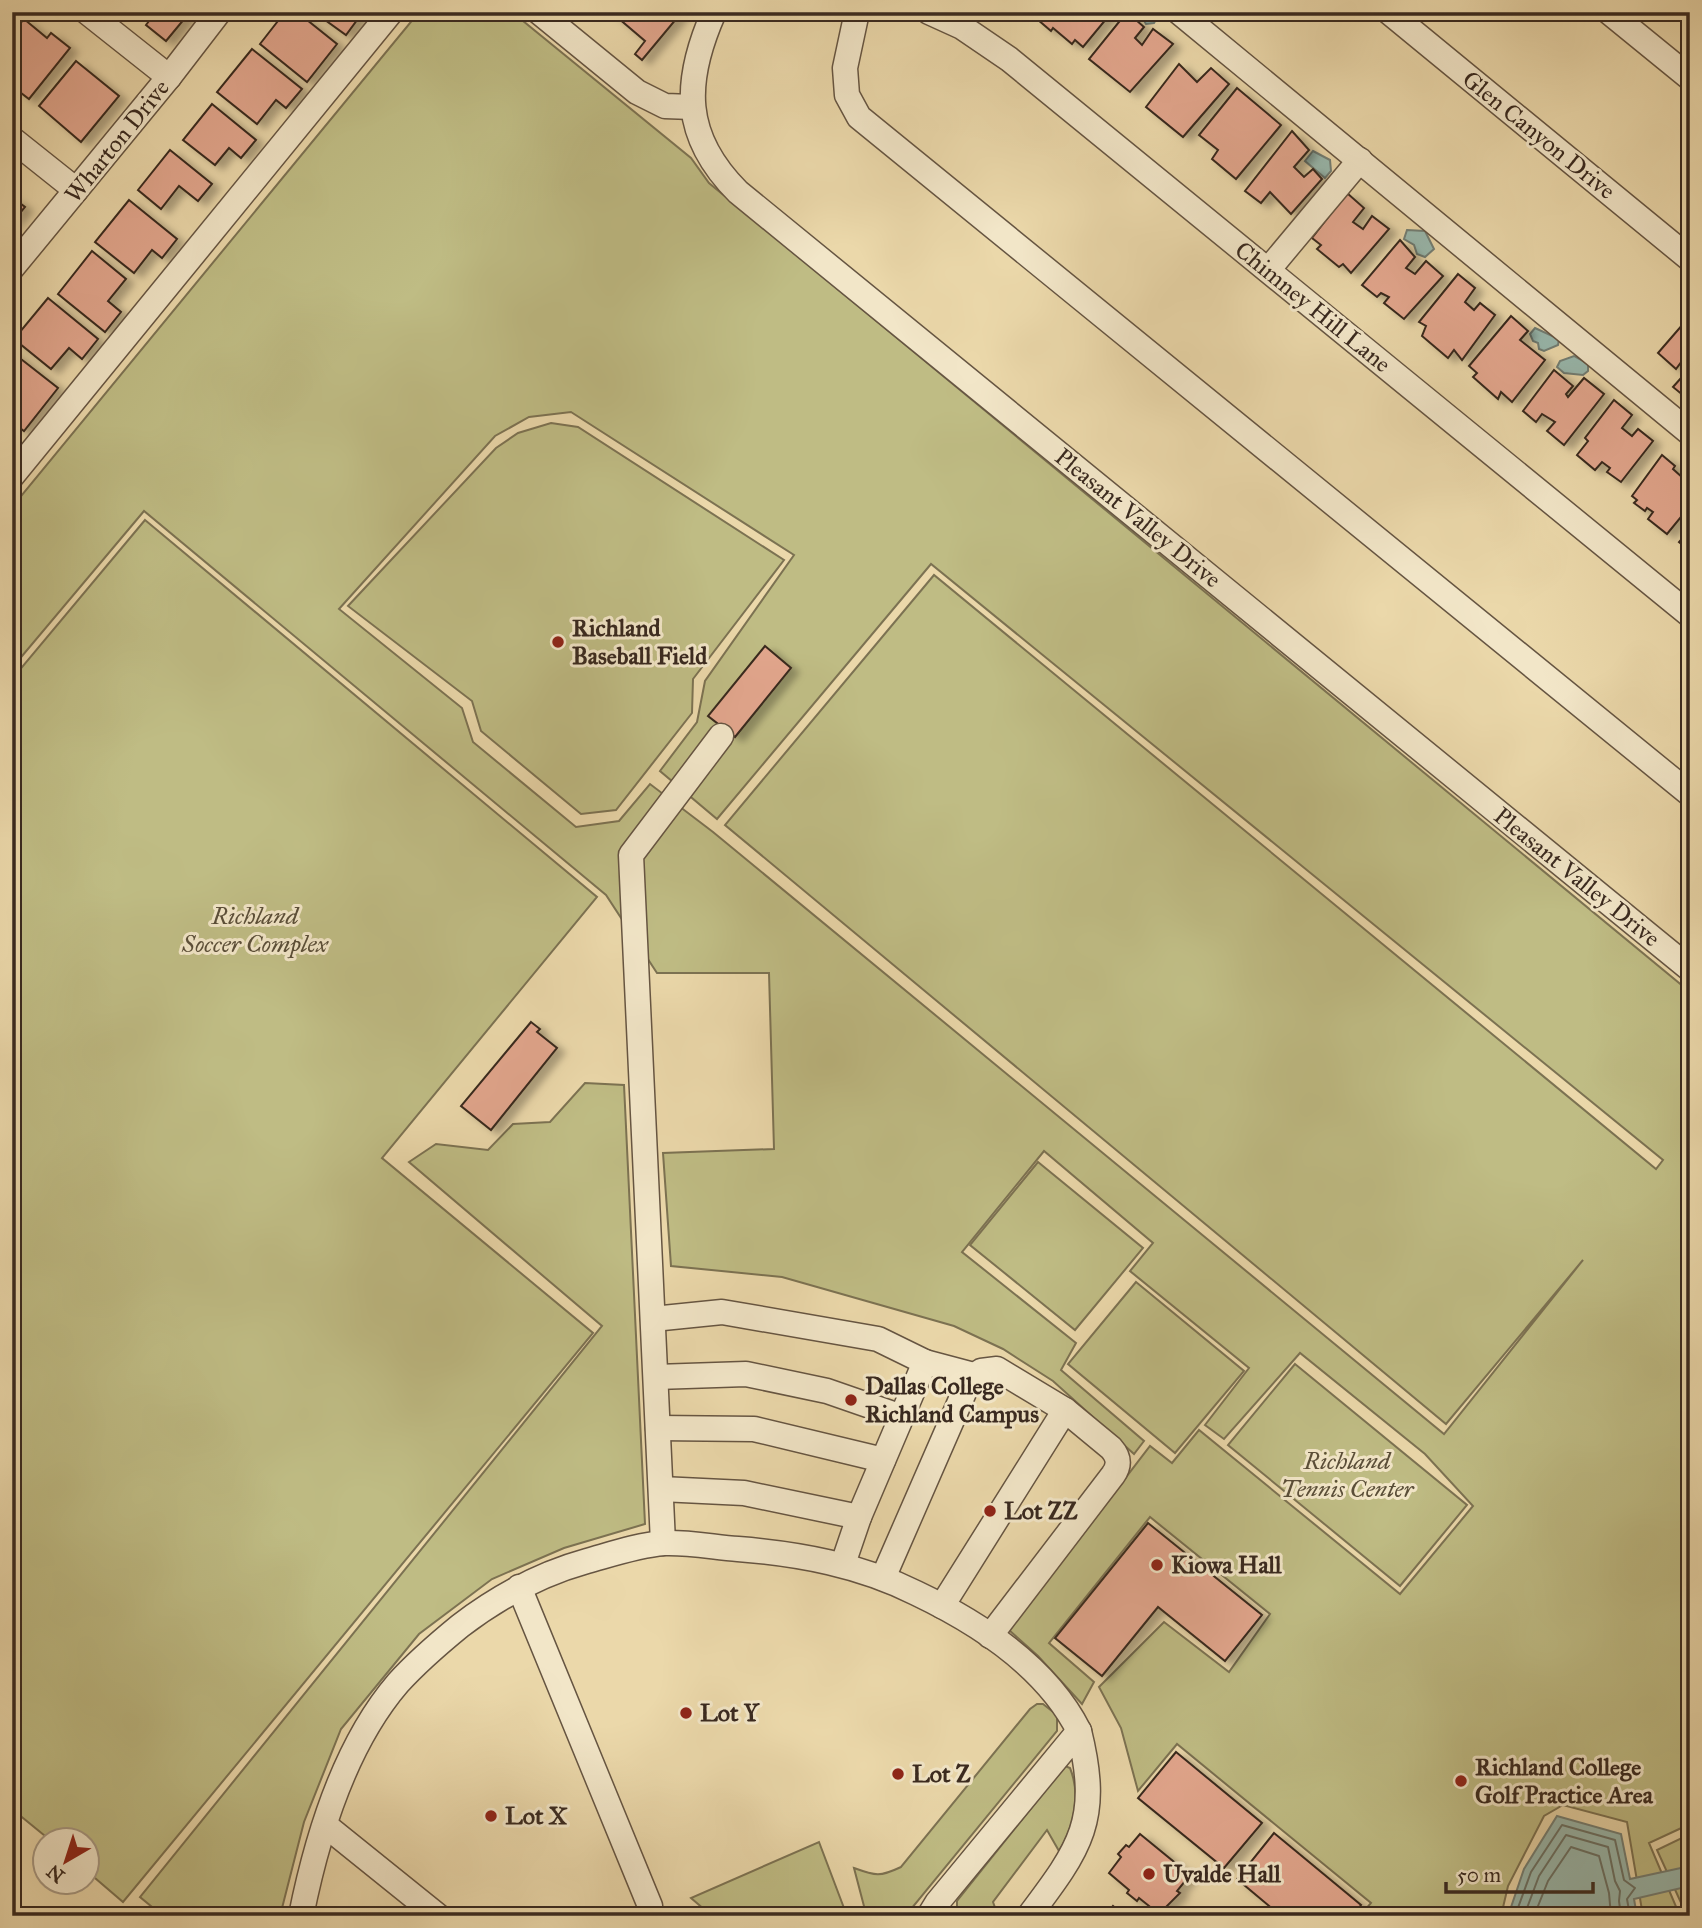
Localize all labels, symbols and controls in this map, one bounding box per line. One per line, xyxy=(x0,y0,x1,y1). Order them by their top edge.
street label: Glen Canyon Drive xyxy=(1456,64,1622,206)
street label: Wharton Drive xyxy=(58,73,176,209)
street label: Chimney Hill Lane xyxy=(1229,235,1397,379)
street label: Pleasant Valley Drive xyxy=(1049,442,1227,594)
place label: Richland Baseball Field xyxy=(572,613,708,671)
marker: Richland Baseball Field xyxy=(550,634,566,650)
street label: Pleasant Valley Drive xyxy=(1488,801,1666,953)
park label: Richland Soccer Complex xyxy=(181,901,329,959)
place label: Dallas College Richland Campus xyxy=(865,1371,1039,1429)
marker: Dallas College Richland Campus xyxy=(843,1392,859,1408)
park label: Richland Tennis Center xyxy=(1281,1446,1415,1504)
place label: Lot ZZ xyxy=(1004,1496,1078,1526)
marker: Lot ZZ xyxy=(982,1503,998,1519)
place label: Kiowa Hall xyxy=(1171,1550,1282,1580)
marker: Kiowa Hall xyxy=(1149,1557,1165,1573)
place label: Lot Y xyxy=(700,1698,761,1728)
marker: Lot Y xyxy=(678,1705,694,1721)
place label: Richland College Golf Practice Area xyxy=(1475,1752,1654,1810)
place label: Lot Z xyxy=(912,1759,971,1789)
marker: Lot Z xyxy=(890,1766,906,1782)
marker: Richland College Golf Practice Area xyxy=(1453,1773,1469,1789)
place label: Lot X xyxy=(505,1801,568,1831)
marker: Lot X xyxy=(483,1808,499,1824)
north arrow xyxy=(32,1826,102,1896)
scale bar xyxy=(1446,1851,1594,1895)
place label: Uvalde Hall xyxy=(1163,1859,1281,1889)
text: N xyxy=(42,1860,69,1888)
text: 50 m xyxy=(1457,1862,1502,1888)
marker: Uvalde Hall xyxy=(1141,1866,1157,1882)

